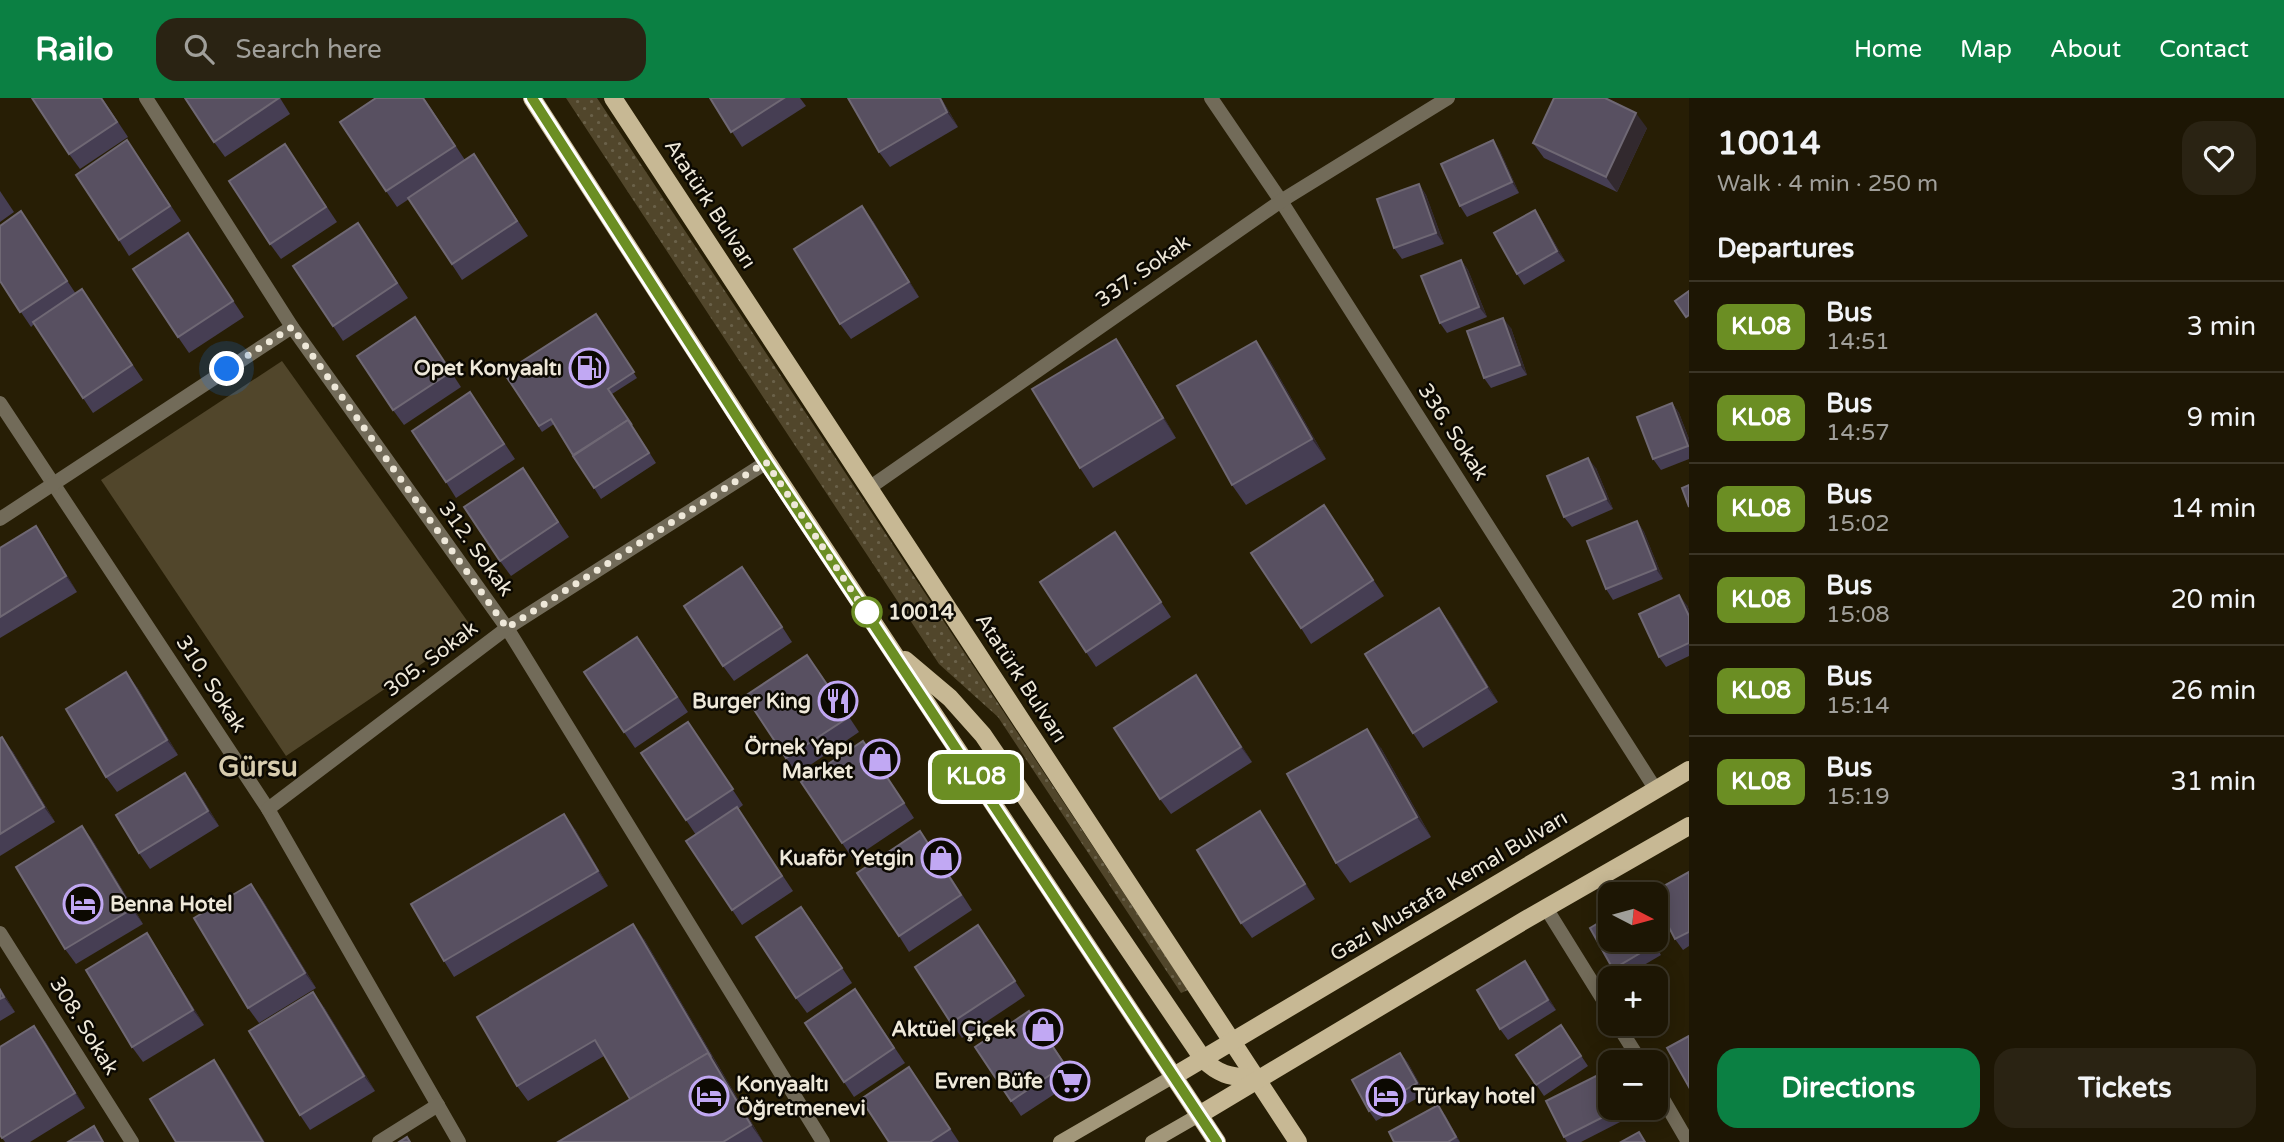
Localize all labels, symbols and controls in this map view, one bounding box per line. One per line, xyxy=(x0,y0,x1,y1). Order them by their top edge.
search box xyxy=(156,18,646,81)
text: Railo xyxy=(35,30,114,69)
icon: search xyxy=(180,30,218,68)
text: Search here xyxy=(236,34,382,65)
text: Home xyxy=(1854,35,1922,64)
text: Map xyxy=(1960,35,2012,64)
text: About xyxy=(2050,35,2121,64)
text: Contact xyxy=(2159,35,2249,64)
button: heart xyxy=(2182,121,2256,195)
text: 10014 xyxy=(1717,124,1821,163)
street label: Atatürk Bulvarı xyxy=(659,135,761,273)
text: Walk · 4 min · 250 m xyxy=(1717,170,1938,198)
street label: 337. Sokak xyxy=(1091,229,1195,313)
text: Departures xyxy=(1717,233,1854,264)
text: Bus xyxy=(1826,297,1872,328)
text: 3 min xyxy=(2187,311,2256,342)
text: KL08 xyxy=(1731,312,1791,341)
text: 14:51 xyxy=(1826,328,1890,356)
fuel station icon: Opet Konyaaltı xyxy=(568,347,610,389)
your location xyxy=(209,351,244,386)
place label: Opet Konyaaltı xyxy=(414,356,562,381)
street label: 336. Sokak xyxy=(1412,379,1494,485)
text: Bus xyxy=(1826,388,1872,419)
text: 9 min xyxy=(2187,402,2256,433)
text: KL08 xyxy=(1731,403,1791,432)
text: 14:57 xyxy=(1826,419,1890,447)
text: Bus xyxy=(1826,479,1872,510)
text: 14 min xyxy=(2170,493,2256,524)
text: KL08 xyxy=(1731,494,1791,523)
street label: 312. Sokak xyxy=(433,497,519,601)
text: 15:02 xyxy=(1826,510,1890,538)
text: Bus xyxy=(1826,570,1872,601)
text: 20 min xyxy=(2170,584,2256,615)
text: KL08 xyxy=(1731,585,1791,614)
marker: 10014 xyxy=(852,597,882,627)
place label: 10014 xyxy=(888,600,954,625)
text: 15:08 xyxy=(1826,601,1890,629)
street label: Atatürk Bulvarı xyxy=(970,609,1072,747)
street label: 305. Sokak xyxy=(379,616,483,702)
street label: 310. Sokak xyxy=(170,631,252,737)
text: Bus xyxy=(1826,661,1872,692)
text: 26 min xyxy=(2170,675,2256,706)
text: KL08 xyxy=(1731,676,1791,705)
restaurant icon: Burger King xyxy=(817,680,859,722)
place label: Burger King xyxy=(692,689,811,714)
text: 15:14 xyxy=(1826,692,1890,720)
place label: Örnek Yapı Market xyxy=(745,735,853,784)
shop icon: Örnek Yapı Market xyxy=(859,738,901,780)
district label: Gürsu xyxy=(218,750,298,784)
text: Bus xyxy=(1826,752,1872,783)
line badge: KL08 xyxy=(927,754,1025,800)
text: KL08 xyxy=(946,762,1006,791)
text: 31 min xyxy=(2170,766,2256,797)
text: KL08 xyxy=(1731,767,1791,796)
text: 15:19 xyxy=(1826,783,1890,811)
street label: Gazi Mustafa Kemal Bulvarı xyxy=(1326,805,1572,967)
shop icon: Kuaför Yetgin xyxy=(920,837,962,879)
place label: Kuaför Yetgin xyxy=(779,846,914,871)
north arrow xyxy=(1598,882,1668,952)
map controls xyxy=(1598,882,1668,1120)
hotel icon: Benna Hotel xyxy=(62,883,104,925)
place label: Benna Hotel xyxy=(110,892,232,917)
button: + xyxy=(1598,966,1668,1036)
street label: 308. Sokak xyxy=(44,972,124,1080)
shop icon: Aktüel Çiçek xyxy=(1022,1008,1064,1050)
place label: Aktüel Çiçek xyxy=(891,1017,1017,1042)
button: Directions xyxy=(1717,1048,1980,1128)
button: Tickets xyxy=(1994,1048,2256,1128)
button: − xyxy=(1598,1050,1668,1120)
supermarket icon: Evren Büfe xyxy=(1049,1060,1091,1102)
place label: Evren Büfe xyxy=(934,1069,1043,1094)
place label: Konyaaltı Öğretmenevi xyxy=(736,1072,866,1121)
hotel icon: Konyaaltı Öğretmenevi xyxy=(688,1075,730,1117)
hotel icon: Türkay hotel xyxy=(1365,1075,1407,1117)
place label: Türkay hotel xyxy=(1412,1084,1535,1109)

